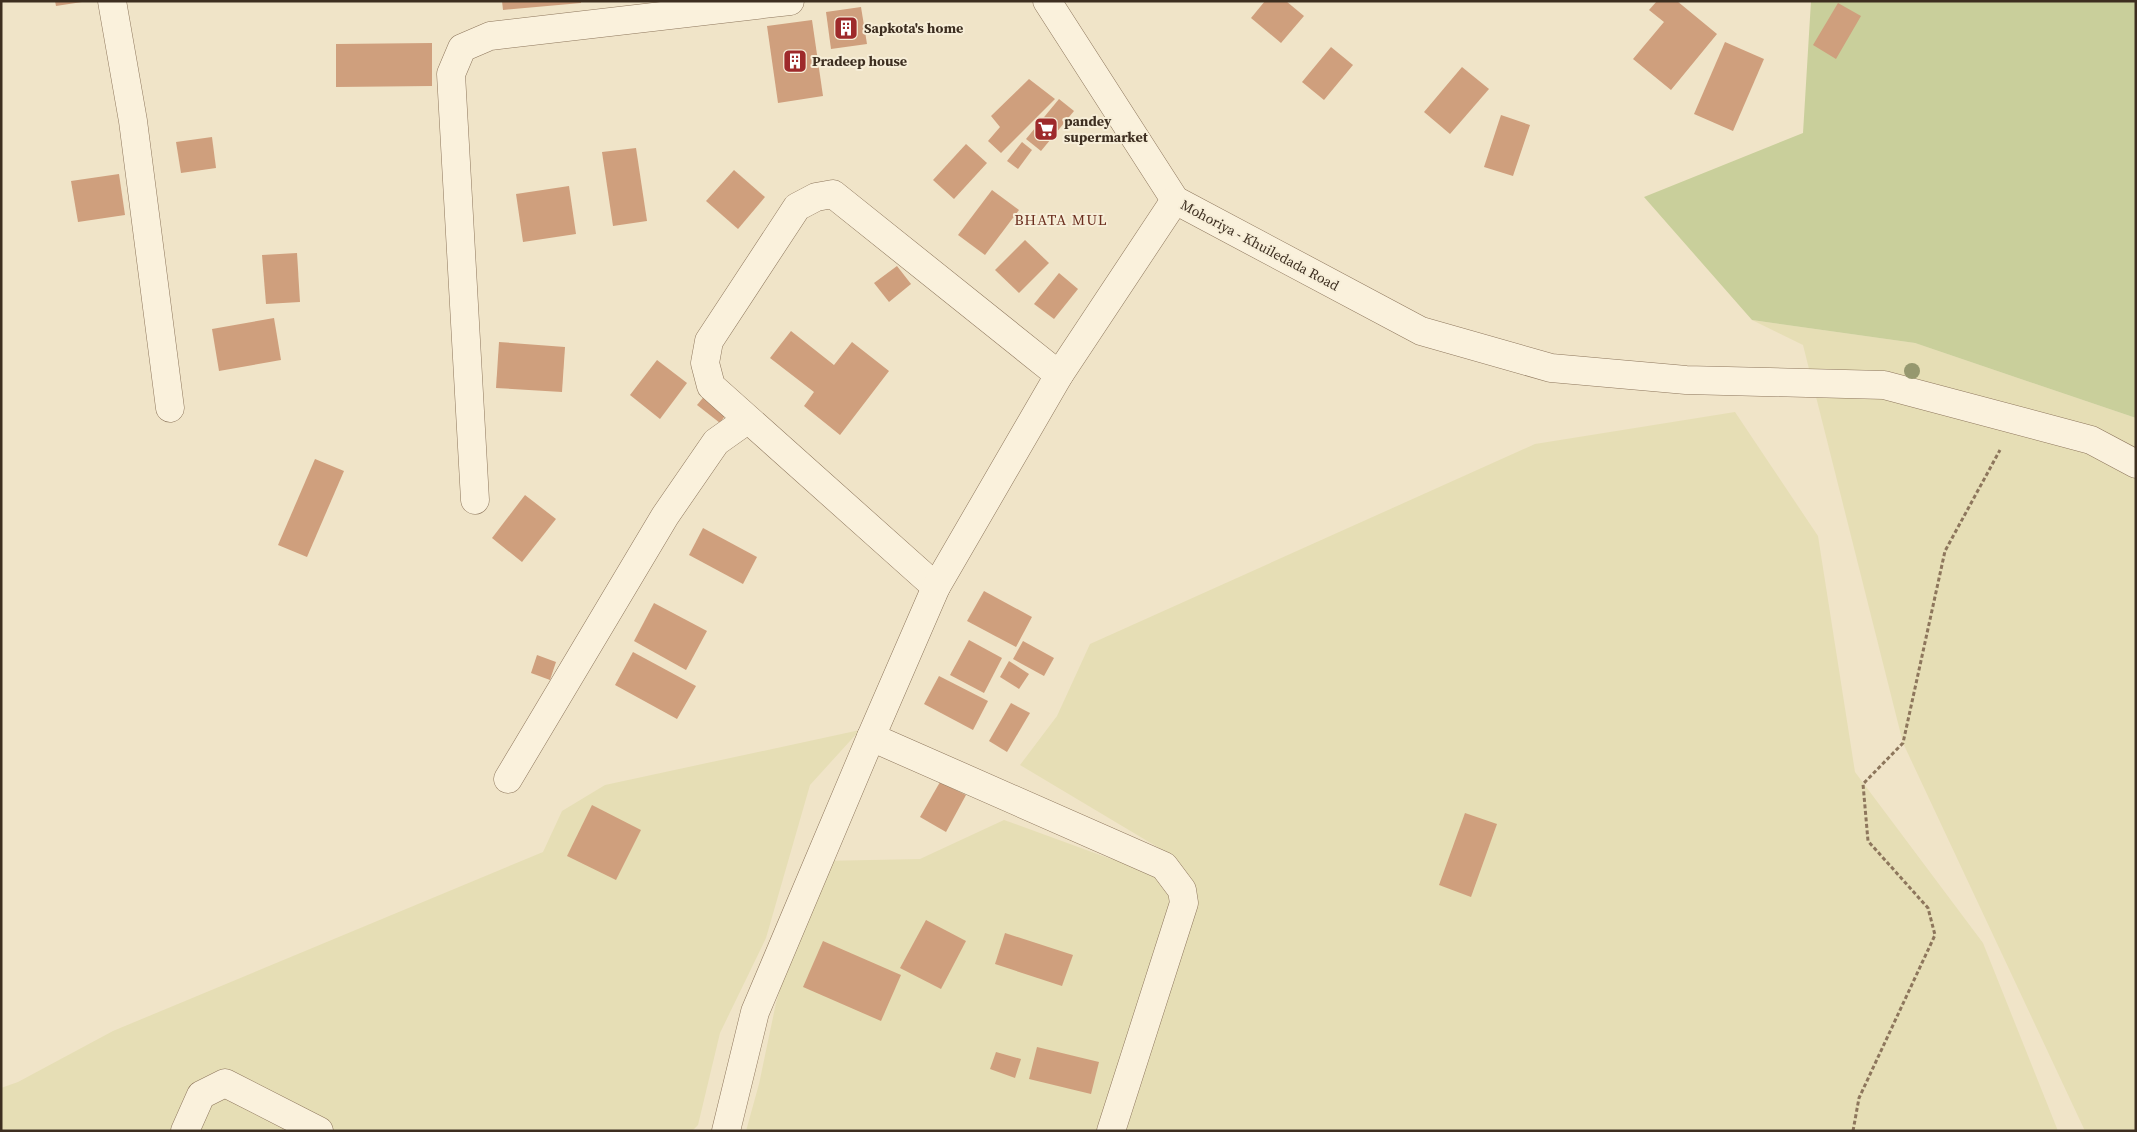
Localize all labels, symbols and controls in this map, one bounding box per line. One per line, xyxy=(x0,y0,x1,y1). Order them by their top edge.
building icon: Sapkota's home xyxy=(833,15,859,41)
place label: Sapkota's home xyxy=(864,18,963,38)
building icon: Pradeep house xyxy=(782,48,808,74)
place label: Pradeep house xyxy=(812,51,907,71)
place label: pandey supermarket xyxy=(1064,111,1149,147)
supermarket icon: pandey supermarket xyxy=(1033,116,1059,142)
street label: Mohoriya - Khuiledada Road xyxy=(1177,195,1343,295)
district label: BHATA MUL xyxy=(1014,209,1108,230)

